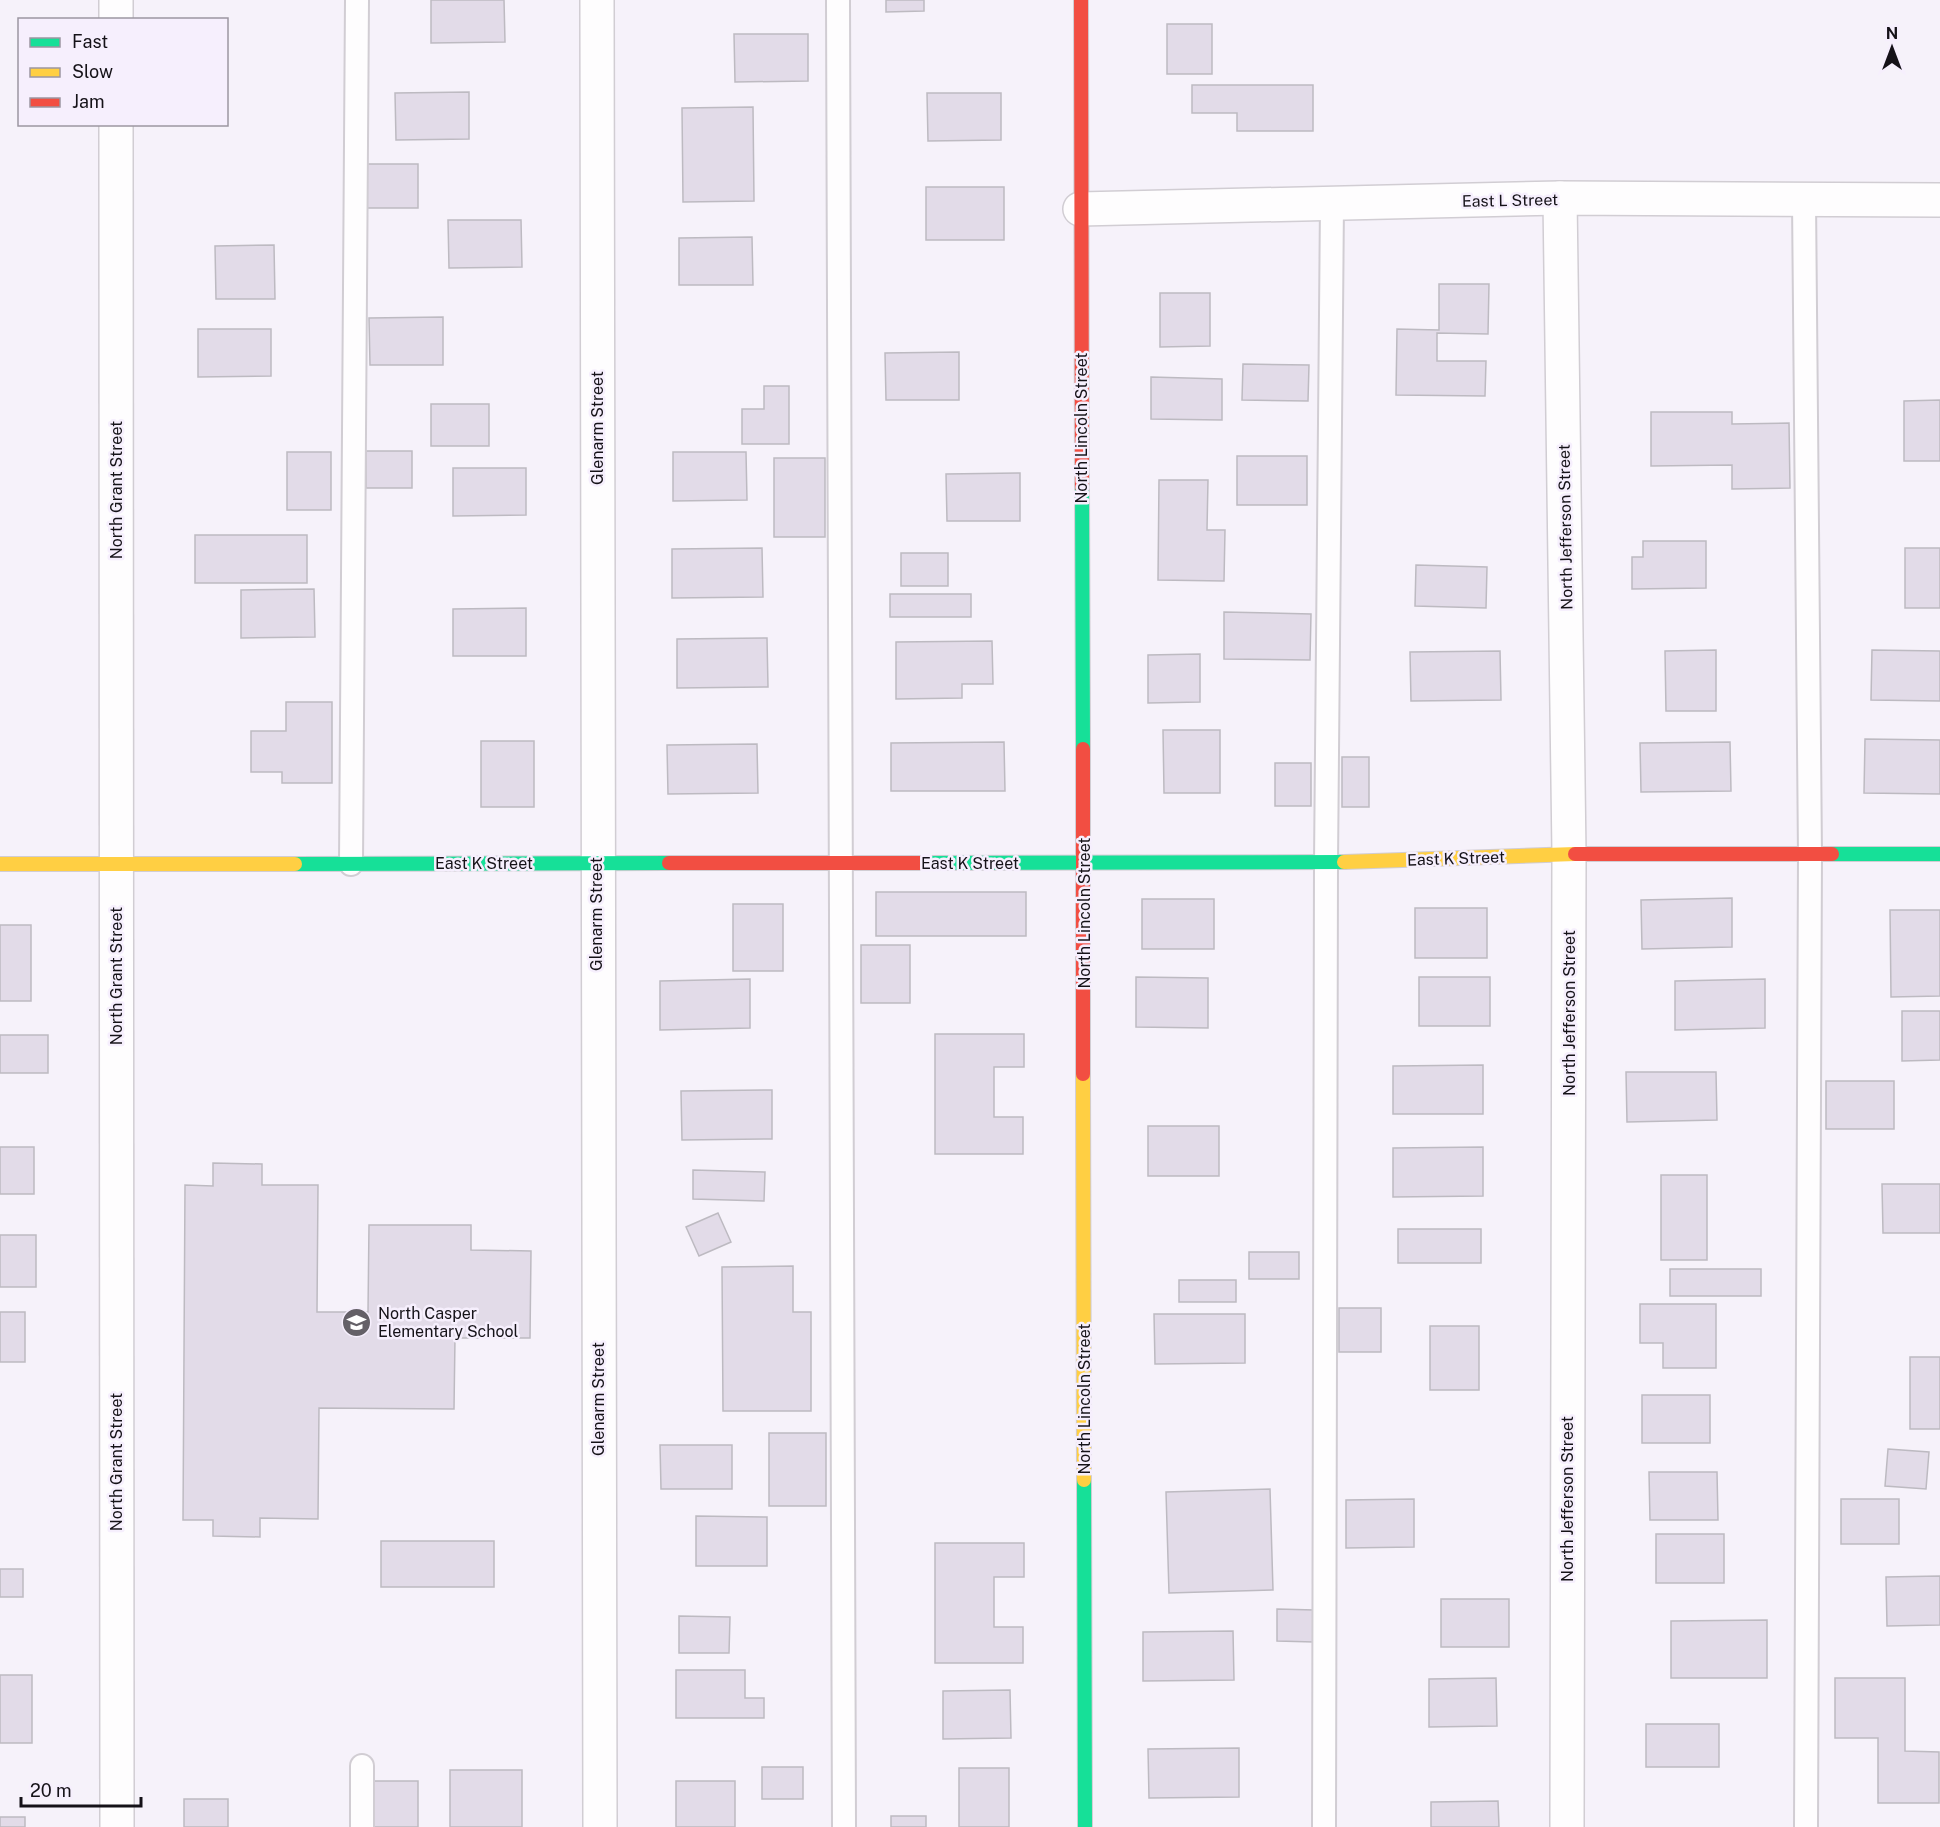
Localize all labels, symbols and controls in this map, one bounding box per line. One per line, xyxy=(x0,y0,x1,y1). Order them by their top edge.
legend xyxy=(18,18,228,126)
north arrow xyxy=(1862,18,1922,78)
text: N xyxy=(1886,24,1898,43)
text: Fast xyxy=(72,31,108,52)
text: Slow xyxy=(72,61,113,82)
text: Jam xyxy=(72,91,105,112)
street label: East L Street xyxy=(1462,190,1558,211)
street label: North Lincoln Street xyxy=(1072,352,1091,504)
street label: Glenarm Street xyxy=(588,371,607,485)
street label: North Grant Street xyxy=(107,421,126,559)
street label: North Jefferson Street xyxy=(1555,444,1576,610)
street label: North Lincoln Street xyxy=(1075,837,1094,989)
street label: East K Street xyxy=(1407,847,1505,870)
street label: East K Street xyxy=(435,854,533,873)
street label: East K Street xyxy=(921,854,1019,873)
street label: Glenarm Street xyxy=(587,857,606,971)
street label: North Grant Street xyxy=(107,907,126,1045)
street label: North Jefferson Street xyxy=(1560,930,1579,1096)
place label: North Casper Elementary School xyxy=(378,1304,519,1341)
school or university icon: North Casper Elementary School xyxy=(341,1306,373,1338)
street label: North Lincoln Street xyxy=(1075,1323,1094,1475)
street label: Glenarm Street xyxy=(589,1342,608,1456)
street label: North Grant Street xyxy=(107,1393,126,1531)
street label: North Jefferson Street xyxy=(1558,1416,1577,1582)
scale bar xyxy=(21,1770,141,1808)
text: 20 m xyxy=(30,1780,72,1801)

